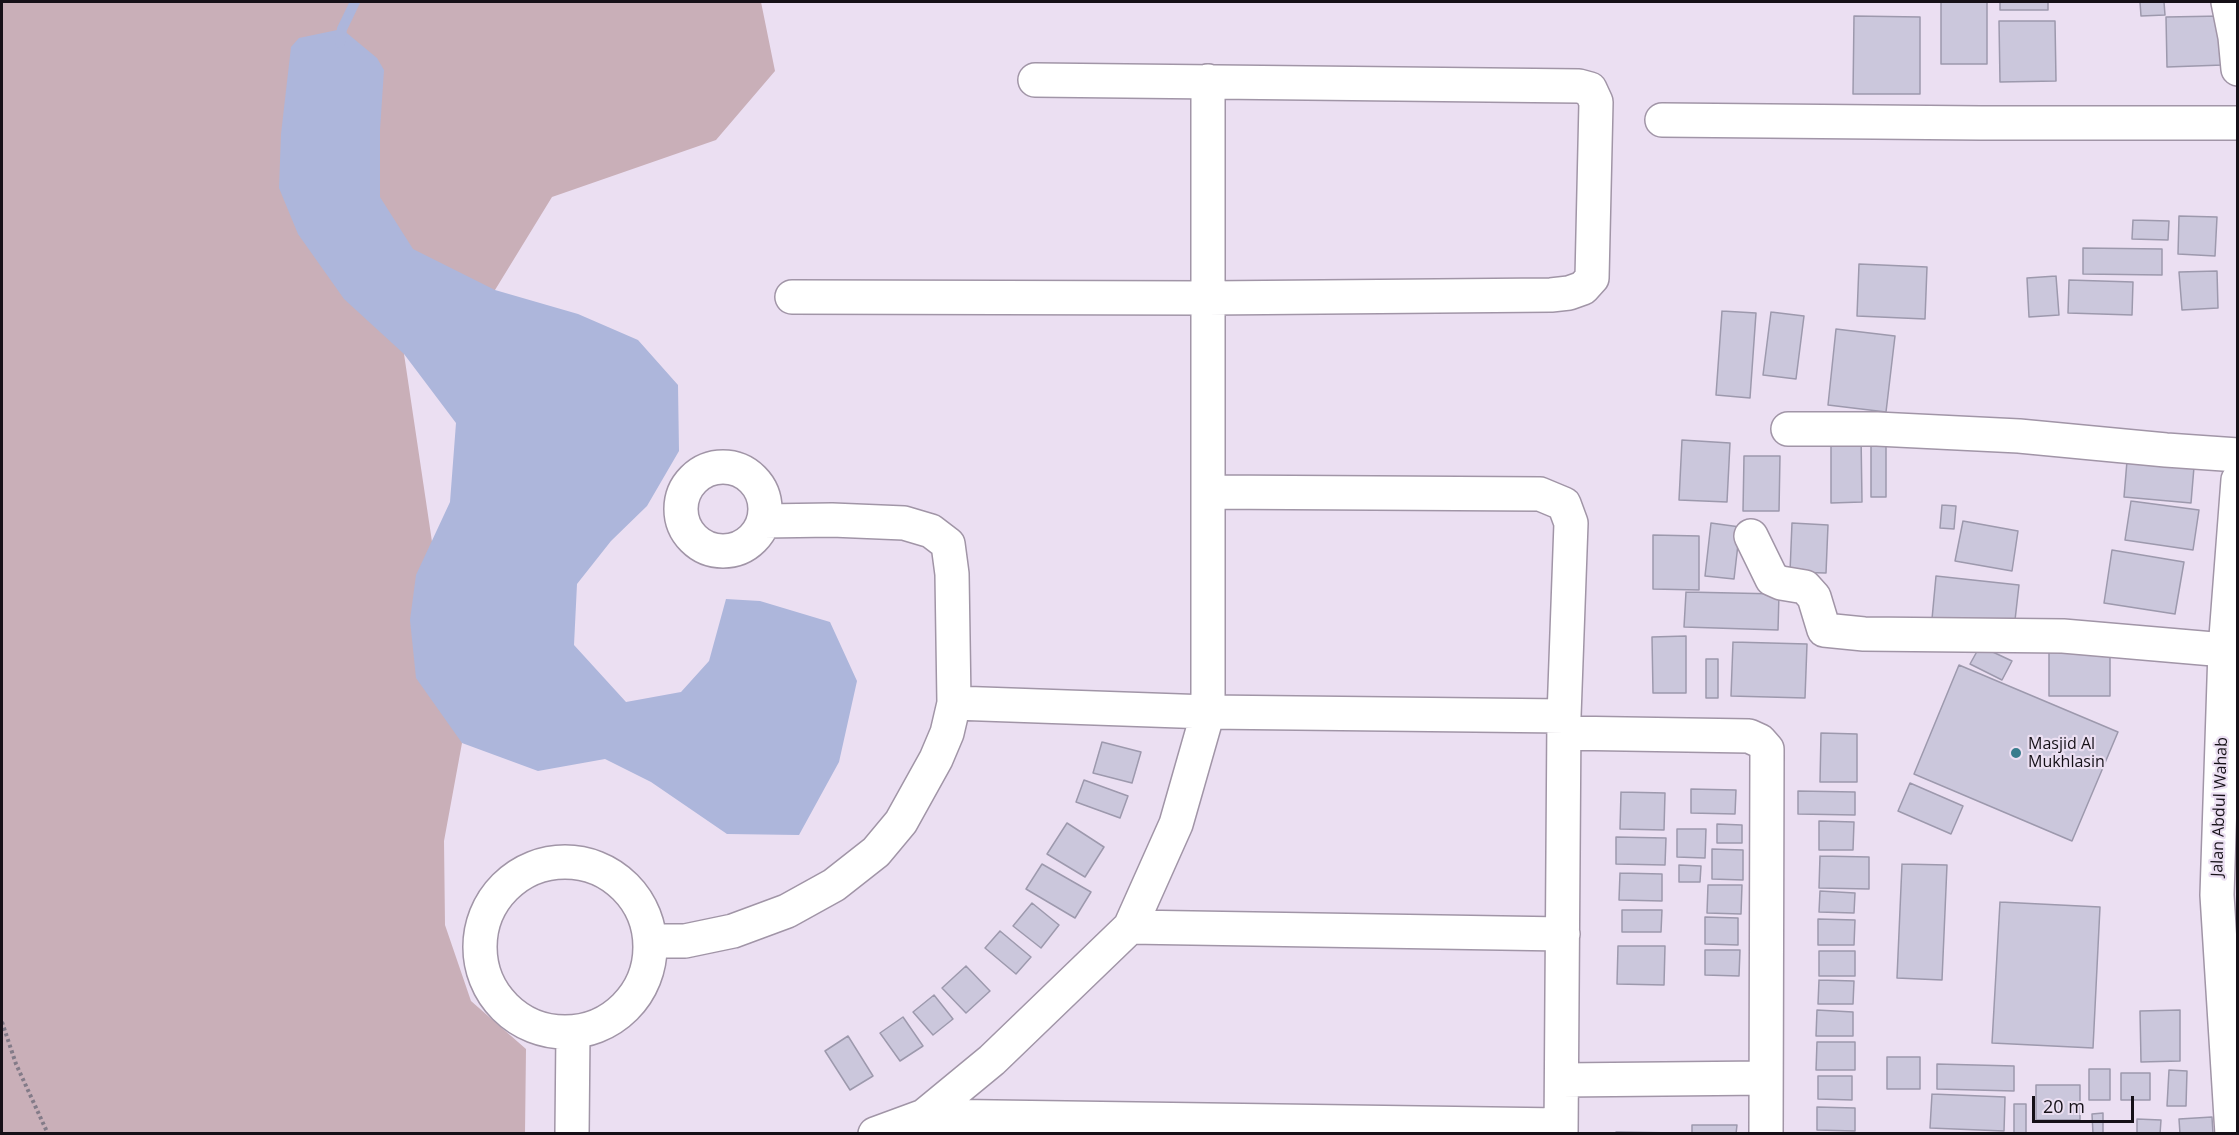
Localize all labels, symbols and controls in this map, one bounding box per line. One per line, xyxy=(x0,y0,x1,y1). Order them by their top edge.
place label: Masjid Al Mukhlasin xyxy=(2028,734,2105,772)
street label: Jalan Abdul Wahab xyxy=(2208,737,2232,877)
marker: Masjid Al Mukhlasin xyxy=(2009,746,2023,760)
scale bar xyxy=(2035,1084,2137,1122)
text: 20 m xyxy=(2043,1094,2085,1118)

